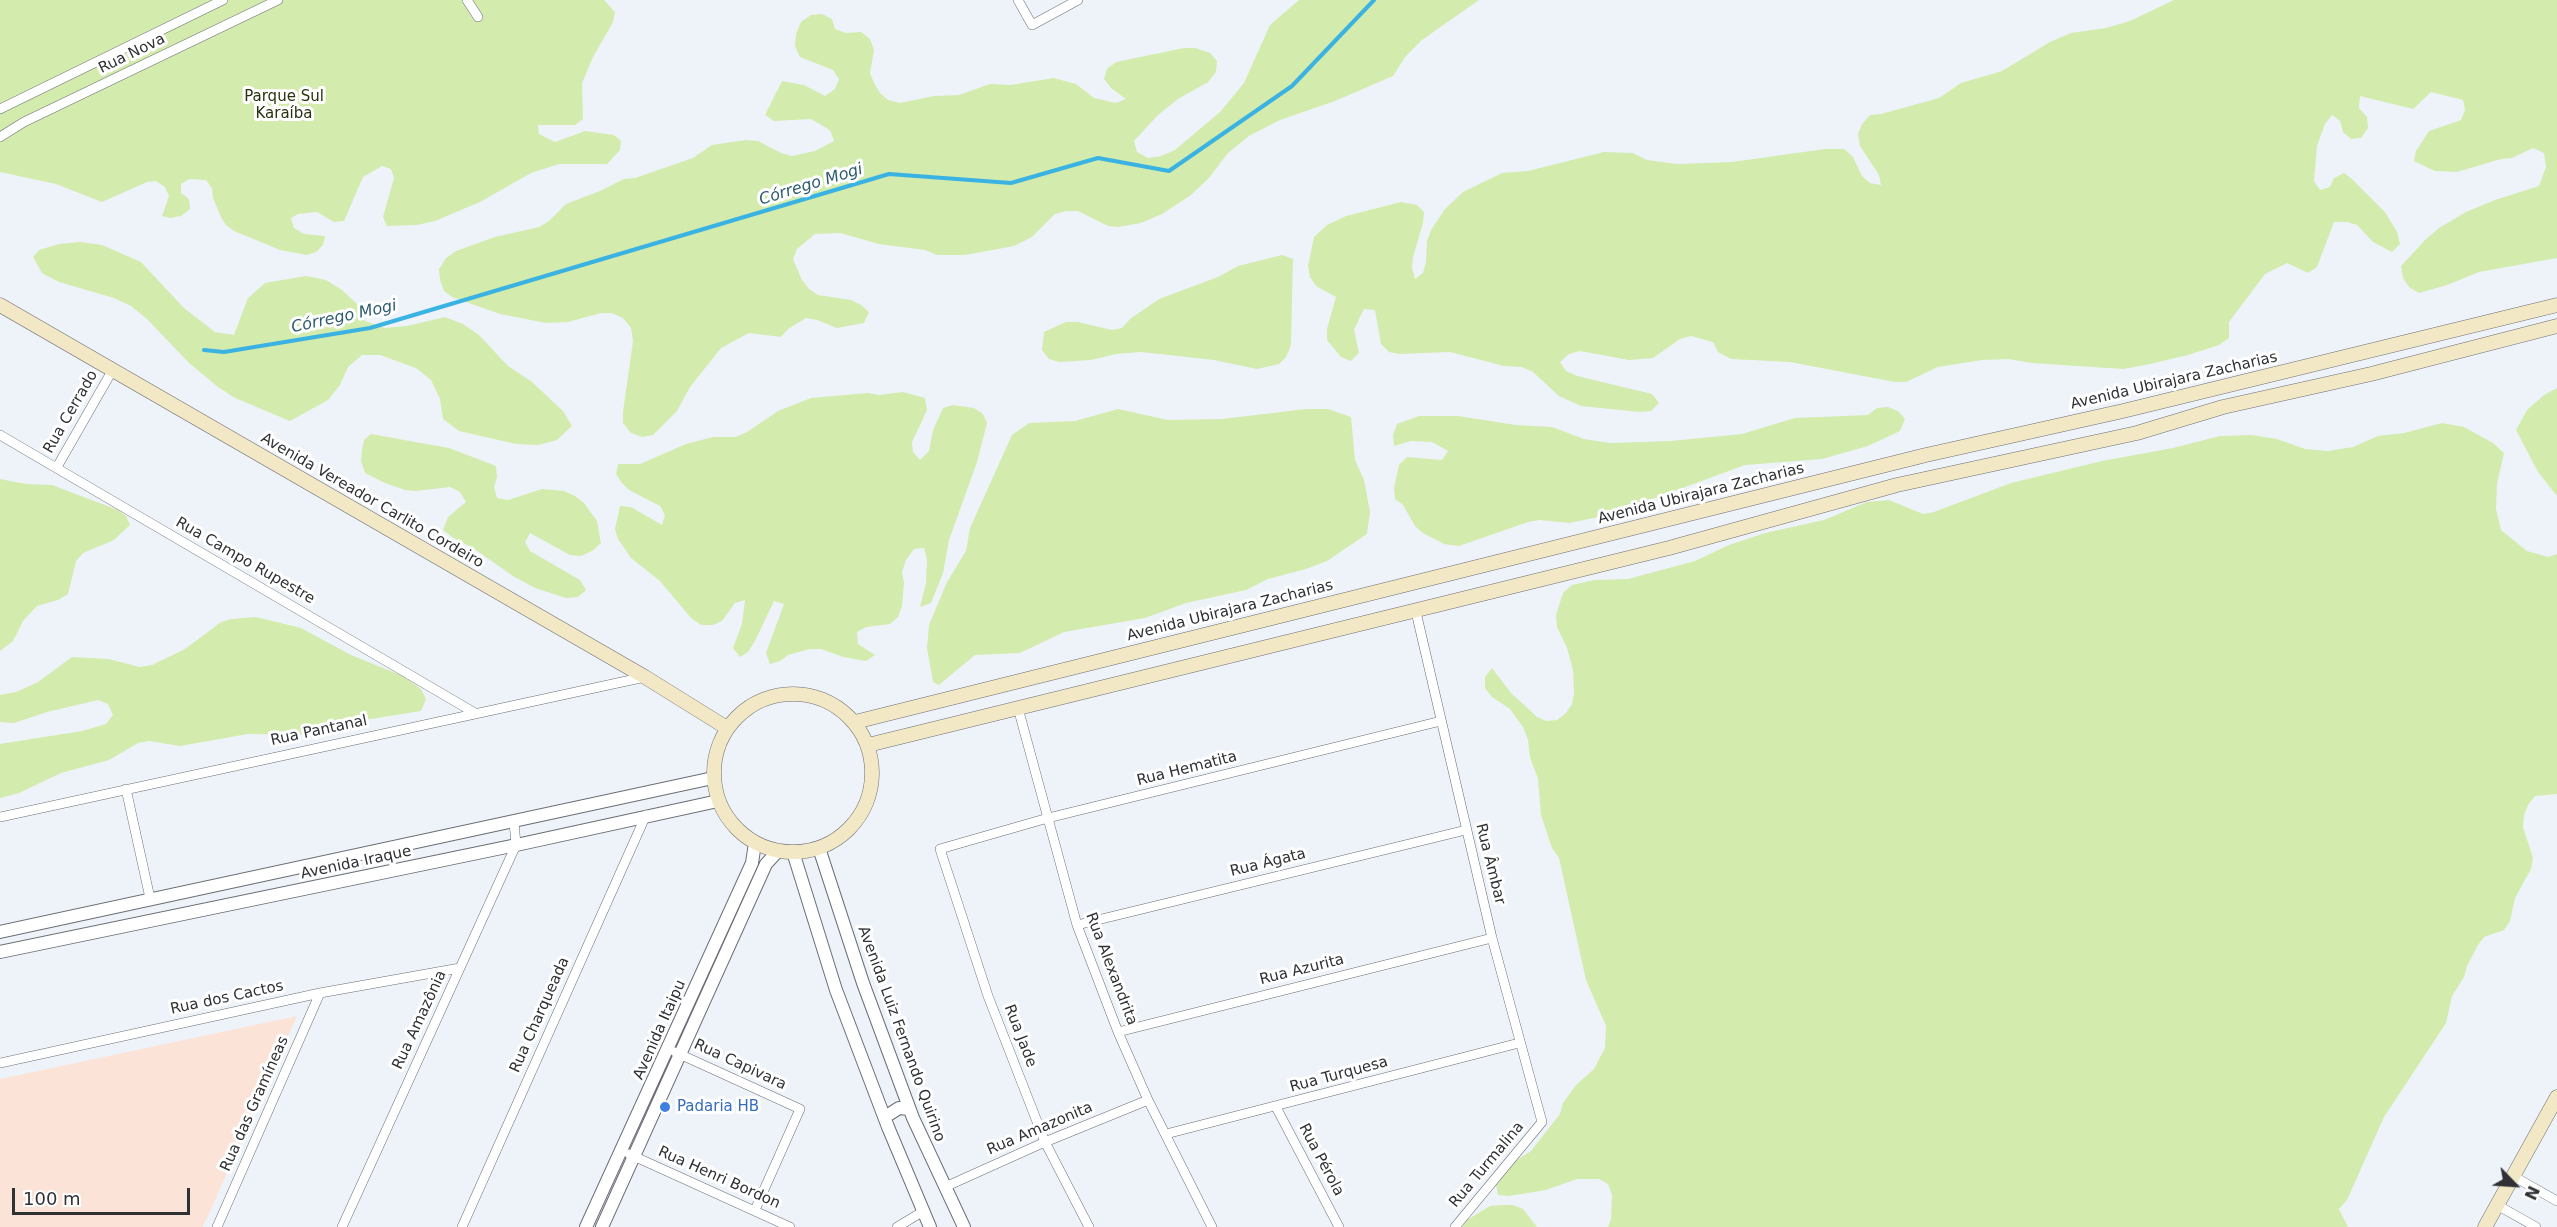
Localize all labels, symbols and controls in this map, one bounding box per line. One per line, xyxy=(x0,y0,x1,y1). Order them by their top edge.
street label: Rua Nova xyxy=(96,30,168,78)
park label: Parque Sul Karaíba xyxy=(244,88,324,123)
water label: Córrego Mogi xyxy=(757,160,865,210)
water label: Córrego Mogi xyxy=(290,296,398,338)
street label: Avenida Ubirajara Zacharias xyxy=(2069,348,2279,414)
street label: Rua Cerrado xyxy=(40,367,102,457)
street label: Avenida Vereador Carlito Cordeiro xyxy=(257,430,487,572)
street label: Avenida Ubirajara Zacharias xyxy=(1596,460,1806,528)
street label: Rua Campo Rupestre xyxy=(172,514,318,608)
street label: Avenida Ubirajara Zacharias xyxy=(1125,577,1335,645)
street label: Rua Pantanal xyxy=(269,712,369,750)
street label: Rua Hematita xyxy=(1135,748,1239,790)
street label: Rua Âmbar xyxy=(1471,822,1509,906)
street label: Avenida Iraque xyxy=(299,842,413,884)
street label: Rua Ágata xyxy=(1228,845,1308,881)
street label: Rua Alexandrita xyxy=(1081,910,1141,1028)
street label: Avenida Luiz Fernando Quirino xyxy=(854,924,948,1144)
street label: Rua Azurita xyxy=(1258,951,1346,989)
street label: Rua Charqueada xyxy=(506,954,574,1076)
street label: Rua Amazônia xyxy=(389,968,451,1072)
street label: Rua dos Cactos xyxy=(169,977,285,1019)
street label: Avenida Itaipu xyxy=(630,977,690,1083)
street label: Rua Jade xyxy=(1000,1002,1040,1070)
street label: Rua das Gramíneas xyxy=(217,1034,293,1174)
street label: Rua Capivara xyxy=(691,1036,789,1094)
street label: Rua Turquesa xyxy=(1288,1053,1390,1097)
place label: Padaria HB xyxy=(677,1098,759,1116)
street label: Rua Amazonita xyxy=(984,1099,1096,1159)
marker: Padaria HB xyxy=(658,1100,672,1114)
street label: Rua Turmalina xyxy=(1446,1118,1528,1212)
street label: Rua Pérola xyxy=(1294,1121,1348,1199)
street label: Rua Henri Bordon xyxy=(655,1143,783,1213)
north arrow xyxy=(2485,1155,2545,1215)
scale bar xyxy=(15,1176,194,1214)
text: N xyxy=(2520,1183,2543,1203)
text: 100 m xyxy=(23,1188,81,1209)

